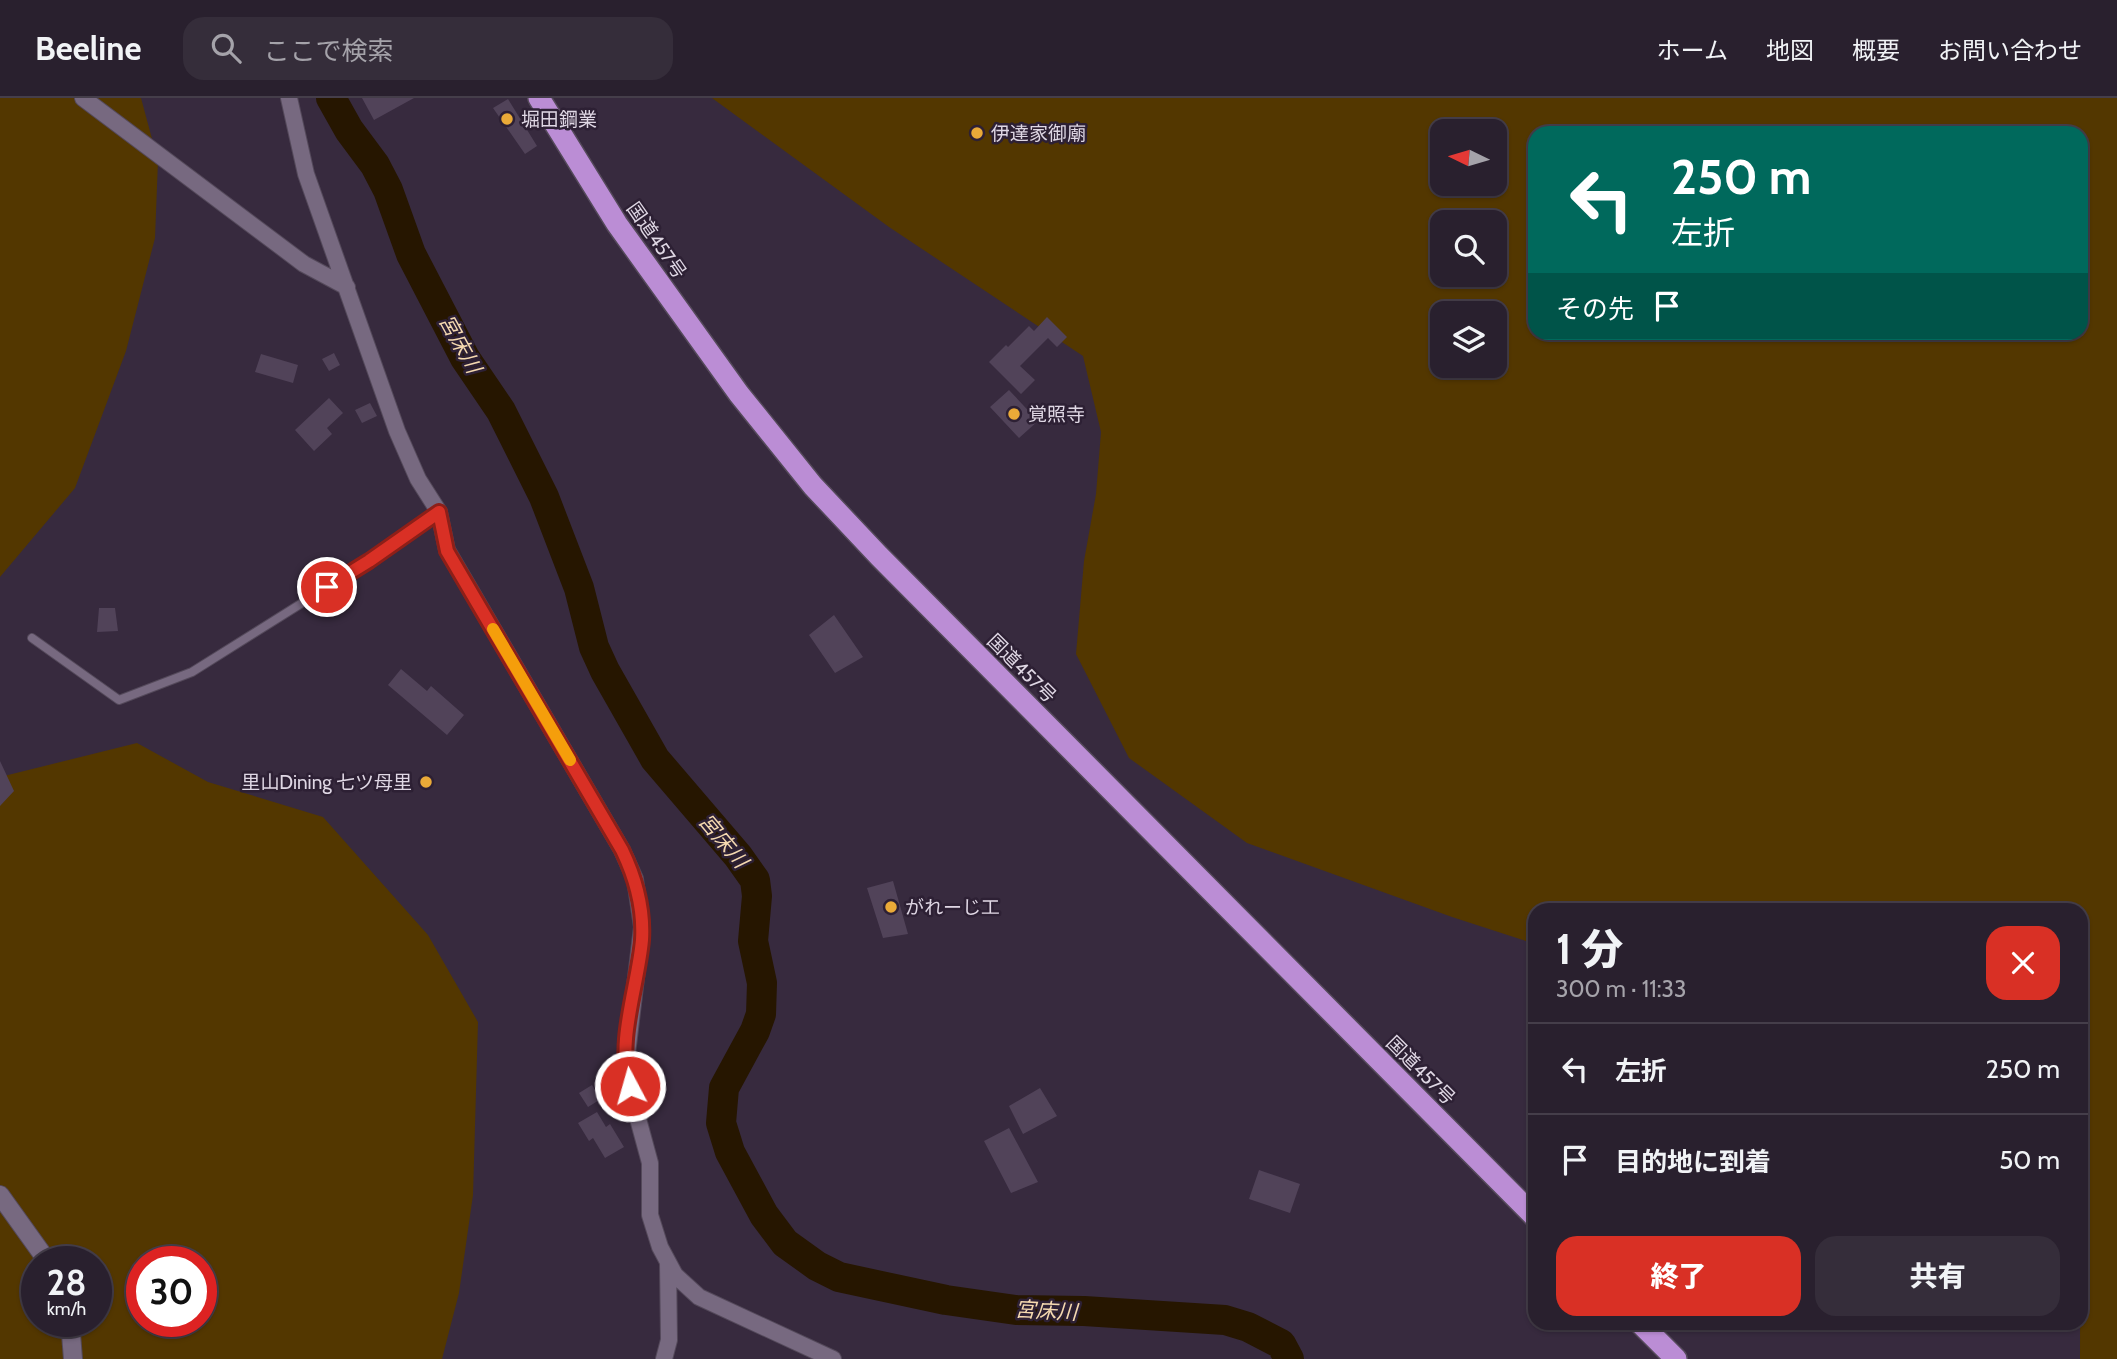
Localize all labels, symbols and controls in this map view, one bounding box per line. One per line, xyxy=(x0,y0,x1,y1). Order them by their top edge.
search box xyxy=(183,17,673,80)
text: Beeline xyxy=(35,28,141,68)
icon: search xyxy=(207,29,245,67)
text: ここで検索 xyxy=(263,35,393,67)
text: ホーム xyxy=(1657,36,1728,65)
text: 地図 xyxy=(1766,36,1814,65)
text: 概要 xyxy=(1852,36,1900,65)
text: お問い合わせ xyxy=(1938,36,2082,65)
place label: 堀田鋼業 xyxy=(521,108,597,131)
marker: 堀田鋼業 xyxy=(499,111,515,127)
north arrow xyxy=(1430,119,1507,196)
map controls xyxy=(1430,119,1507,378)
place label: 伊達家御廟 xyxy=(991,122,1086,145)
marker: 伊達家御廟 xyxy=(969,125,985,141)
text: 250 m xyxy=(1671,147,1811,206)
icon: left xyxy=(1556,154,1647,245)
street label: 国道457号 xyxy=(622,198,691,283)
button: search xyxy=(1430,210,1507,287)
text: 左折 xyxy=(1671,213,1735,252)
icon: arrive xyxy=(1648,287,1686,325)
text: その先 xyxy=(1556,293,1634,325)
button: layers xyxy=(1430,301,1507,378)
water label: 宮床川 xyxy=(434,310,488,379)
place label: 覚照寺 xyxy=(1028,403,1085,426)
marker: 覚照寺 xyxy=(1006,406,1022,422)
pin xyxy=(297,557,357,617)
icon: arrive xyxy=(308,568,346,606)
street label: 国道457号 xyxy=(982,629,1061,708)
place label: 里山Dining 七ツ母里 xyxy=(241,771,412,794)
marker: 里山Dining 七ツ母里 xyxy=(418,774,434,790)
water label: 宮床川 xyxy=(694,809,754,874)
place label: がれーじ工 xyxy=(905,896,1000,919)
marker: がれーじ工 xyxy=(883,899,899,915)
text: 1 分 xyxy=(1556,923,1623,975)
button: close xyxy=(1986,926,2060,1000)
text: 300 m · 11:33 xyxy=(1556,975,1686,1003)
street label: 国道457号 xyxy=(1381,1031,1460,1110)
position arrow xyxy=(593,1049,667,1123)
icon: left xyxy=(1556,1050,1594,1088)
text: 250 m xyxy=(1986,1053,2060,1085)
text: 左折 xyxy=(1615,1055,1667,1087)
icon: arrive xyxy=(1556,1141,1594,1179)
text: 50 m xyxy=(1999,1144,2060,1176)
text: 目的地に到着 xyxy=(1615,1146,1771,1178)
button: 終了 xyxy=(1556,1236,1801,1316)
button: 共有 xyxy=(1815,1236,2060,1316)
speed limit sign: 30 xyxy=(126,1246,217,1337)
text: 28 xyxy=(47,1261,86,1304)
water label: 宮床川 xyxy=(1014,1296,1080,1325)
text: km/h xyxy=(47,1298,86,1320)

